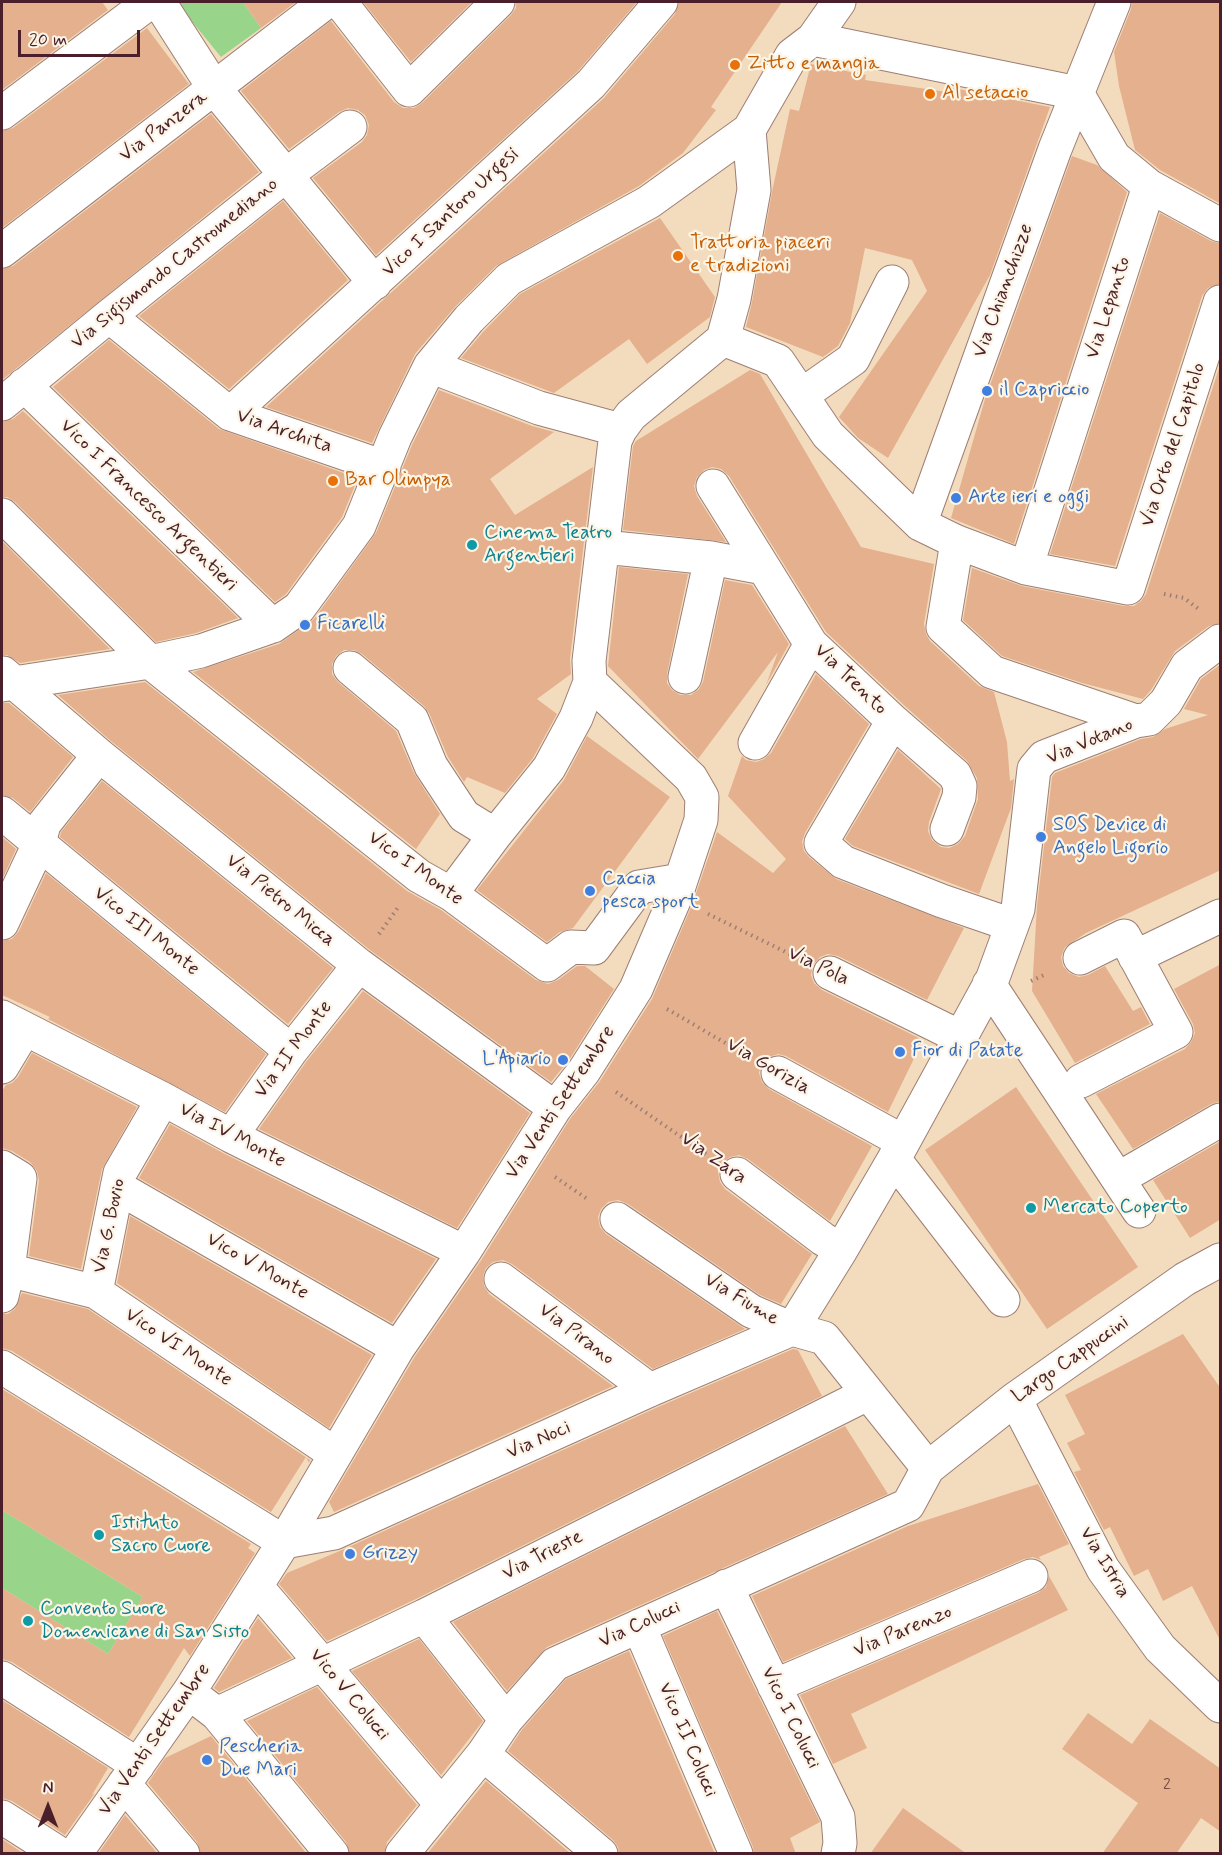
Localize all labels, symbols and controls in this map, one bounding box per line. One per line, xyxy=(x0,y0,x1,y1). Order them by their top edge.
scale bar xyxy=(21,18,142,56)
text: 20 m xyxy=(29,28,67,52)
place label: Zitto e mangia xyxy=(747,53,880,77)
marker: Zitto e mangia xyxy=(728,58,742,72)
place label: Al setaccio xyxy=(942,82,1028,106)
street label: Via Panzera xyxy=(115,86,213,168)
marker: Al setaccio xyxy=(923,87,937,101)
street label: Vico I Santoro Urgesi xyxy=(377,143,525,283)
street label: Via Sigismondo Castromediano xyxy=(67,173,283,355)
street label: Via Chianchizze xyxy=(969,221,1039,361)
place label: Trattoria piaceri e tradizioni xyxy=(690,232,830,279)
marker: Trattoria piaceri e tradizioni xyxy=(671,249,685,263)
street label: Via Lepanto xyxy=(1081,254,1137,362)
street label: Via Orto del Capitolo xyxy=(1136,360,1212,530)
place label: il Capriccio xyxy=(999,379,1089,403)
marker: il Capriccio xyxy=(980,384,994,398)
street label: Via Archita xyxy=(233,404,335,460)
street label: Vico I Francesco Argentieri xyxy=(54,415,242,597)
place label: Bar Olimpya xyxy=(345,469,451,493)
marker: Bar Olimpya xyxy=(326,474,340,488)
place label: Arte ieri e oggi xyxy=(968,486,1089,510)
marker: Arte ieri e oggi xyxy=(949,491,963,505)
place label: Cinema Teatro Argentieri xyxy=(484,522,612,569)
marker: Cinema Teatro Argentieri xyxy=(465,538,479,552)
place label: Ficarelli xyxy=(317,613,385,637)
marker: Ficarelli xyxy=(298,618,312,632)
street label: Via Trento xyxy=(808,639,892,721)
street label: Via Votano xyxy=(1043,713,1137,771)
place label: SOS Device di Angelo Ligorio xyxy=(1053,814,1168,861)
street label: Vico I Monte xyxy=(363,826,467,912)
marker: SOS Device di Angelo Ligorio xyxy=(1034,830,1048,844)
street label: Via Pietro Micca xyxy=(220,850,340,952)
place label: Caccia pesca sport xyxy=(602,868,699,915)
street label: Vico III Monte xyxy=(88,882,204,982)
marker: Caccia pesca sport xyxy=(583,884,597,898)
street label: Via Pola xyxy=(783,942,853,992)
street label: Via II Monte xyxy=(250,997,338,1103)
street label: Via Venti Settembre xyxy=(501,1022,621,1184)
street label: Via Gorizia xyxy=(722,1033,814,1101)
place label: Fior di Patate xyxy=(912,1040,1023,1064)
marker: Fior di Patate xyxy=(893,1045,907,1059)
place label: L'Apiario xyxy=(482,1048,551,1072)
marker: L'Apiario xyxy=(556,1053,570,1067)
street label: Via IV Monte xyxy=(175,1098,289,1174)
street label: Via Zara xyxy=(675,1128,751,1190)
street label: Via G. Bovio xyxy=(88,1176,132,1276)
place label: Mercato Coperto xyxy=(1043,1196,1188,1220)
marker: Mercato Coperto xyxy=(1024,1201,1038,1215)
street label: Vico V Monte xyxy=(202,1228,312,1306)
street label: Via Fiume xyxy=(699,1268,783,1332)
street label: Via Pirano xyxy=(533,1299,619,1371)
street label: Vico VI Monte xyxy=(120,1303,236,1393)
street label: Largo Cappuccini xyxy=(1008,1311,1134,1409)
street label: Via Noci xyxy=(503,1416,575,1466)
place label: Istituto Sacro Cuore xyxy=(111,1512,211,1559)
street label: Via Istria xyxy=(1073,1523,1135,1603)
street label: Via Trieste xyxy=(499,1526,587,1586)
marker: Istituto Sacro Cuore xyxy=(92,1528,106,1542)
place label: Grizzy xyxy=(362,1542,418,1566)
marker: Grizzy xyxy=(343,1547,357,1561)
street label: Via Colucci xyxy=(595,1596,685,1654)
place label: Convento Suore Domenicane di San Sisto xyxy=(40,1598,249,1645)
street label: Via Parenzo xyxy=(850,1600,956,1664)
marker: Convento Suore Domenicane di San Sisto xyxy=(21,1614,35,1628)
street label: Vico V Colucci xyxy=(303,1644,395,1746)
street label: Via Venti Settembre xyxy=(93,1659,217,1821)
street label: Vico I Colucci xyxy=(755,1663,825,1773)
street label: Vico II Colucci xyxy=(652,1679,722,1801)
place label: Pescheria Due Mari xyxy=(219,1736,302,1783)
marker: Pescheria Due Mari xyxy=(200,1753,214,1767)
house number: 2 xyxy=(1163,1776,1171,1796)
north arrow xyxy=(18,1777,78,1837)
text: N xyxy=(43,1778,53,1799)

